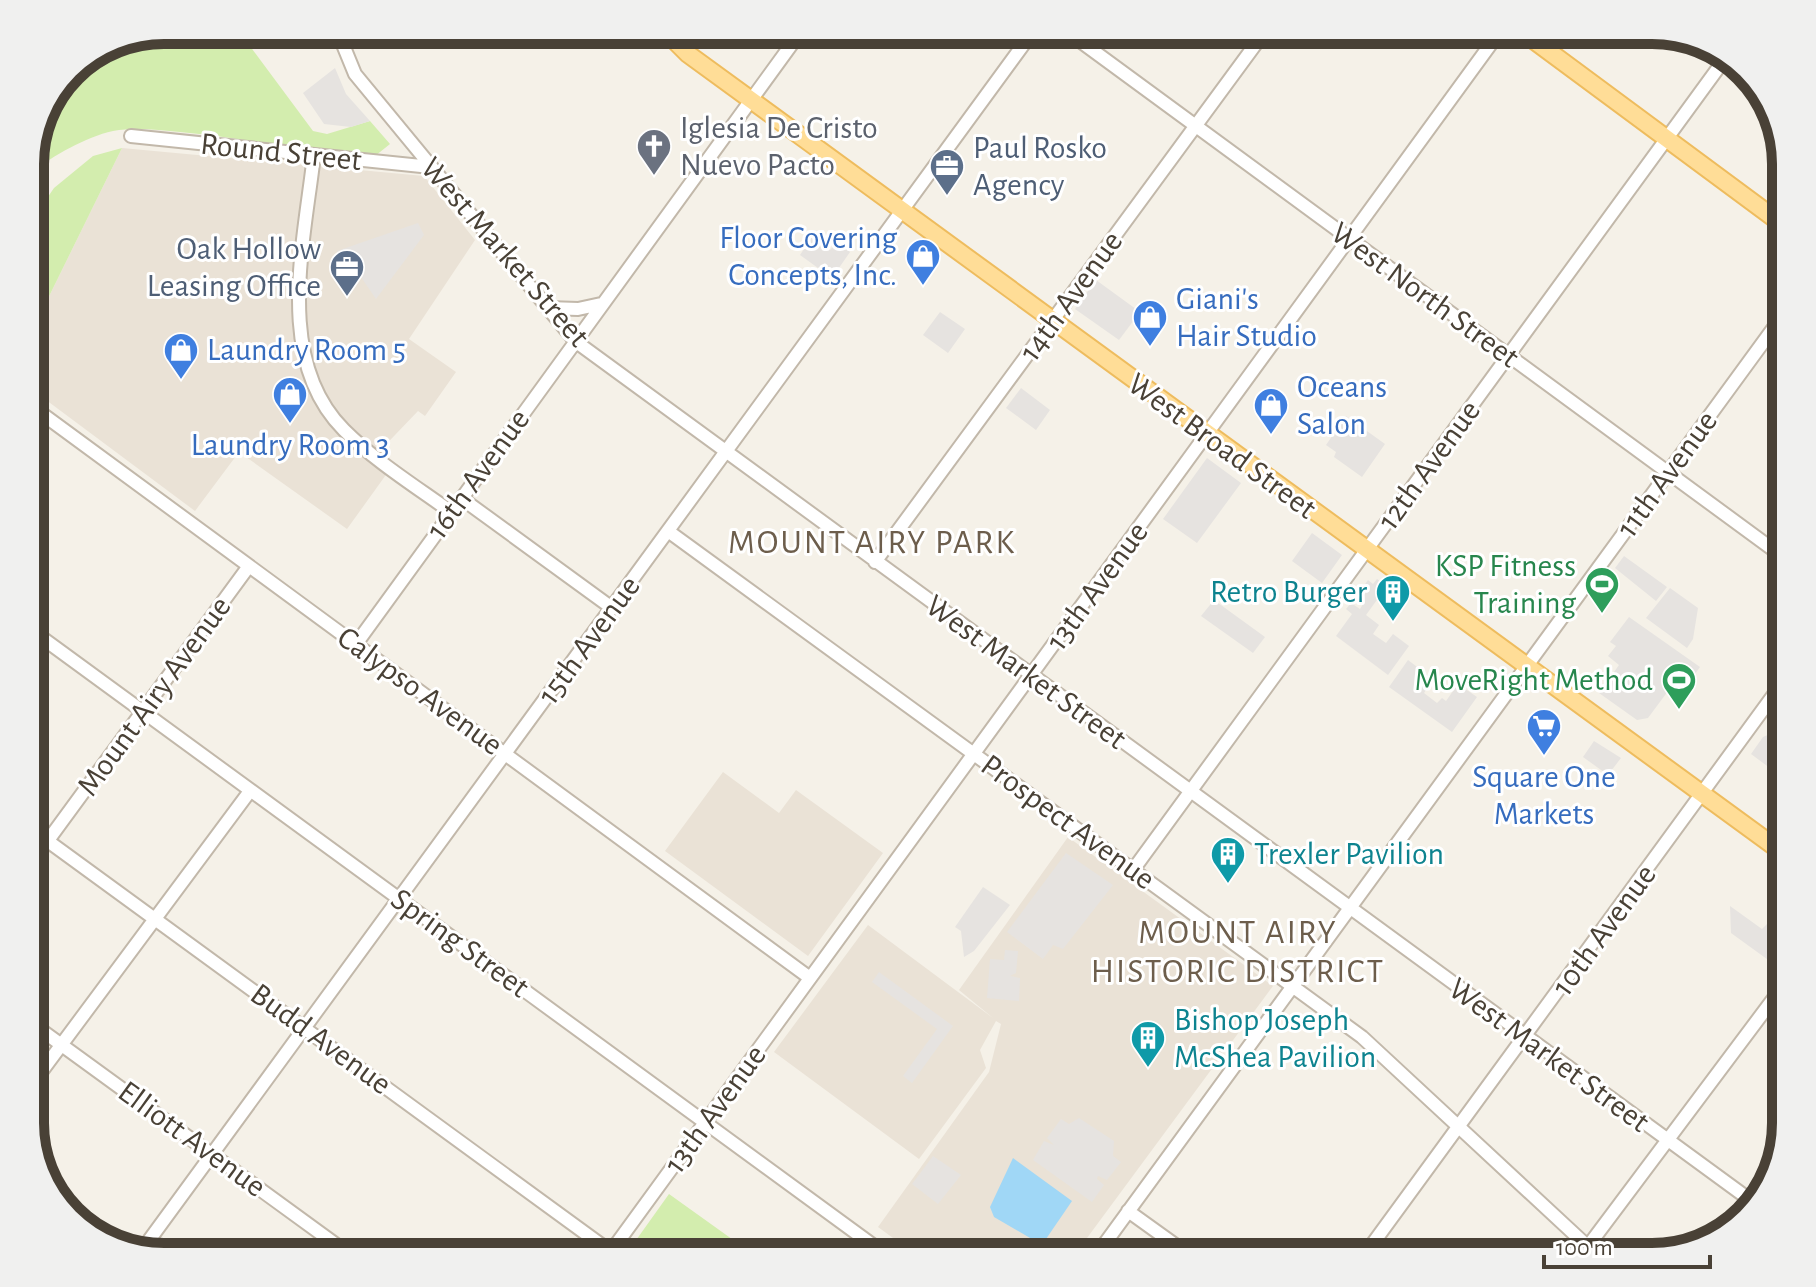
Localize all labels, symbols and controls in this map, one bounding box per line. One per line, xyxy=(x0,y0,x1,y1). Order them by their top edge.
place label: Iglesia De Cristo Nuevo Pacto xyxy=(680,112,878,181)
church icon: Iglesia De Cristo Nuevo Pacto xyxy=(635,127,673,177)
street label: Round Street xyxy=(199,128,363,176)
place label: Paul Rosko Agency xyxy=(973,132,1107,201)
office icon: Paul Rosko Agency xyxy=(928,147,966,197)
street label: West Market Street xyxy=(415,151,595,353)
street label: West North Street xyxy=(1325,216,1525,374)
place label: Floor Covering Concepts, Inc. xyxy=(719,222,897,291)
street label: 14th Avenue xyxy=(1013,225,1129,367)
place label: Oak Hollow Leasing Office xyxy=(147,233,321,302)
shop icon: Floor Covering Concepts, Inc. xyxy=(904,237,942,287)
office icon: Oak Hollow Leasing Office xyxy=(328,248,366,298)
place label: Giani's Hair Studio xyxy=(1176,283,1317,352)
shop icon: Giani's Hair Studio xyxy=(1131,298,1169,348)
shop icon: Laundry Room 5 xyxy=(162,331,200,381)
place label: Laundry Room 5 xyxy=(207,334,406,366)
street label: West Broad Street xyxy=(1122,367,1322,525)
place label: Oceans Salon xyxy=(1297,371,1387,440)
shop icon: Laundry Room 3 xyxy=(271,375,309,425)
shop icon: Oceans Salon xyxy=(1252,386,1290,436)
street label: 12th Avenue xyxy=(1372,395,1486,535)
street label: 16th Avenue xyxy=(421,403,535,545)
street label: 11th Avenue xyxy=(1611,405,1723,543)
place label: Laundry Room 3 xyxy=(191,429,389,461)
street label: 13th Avenue xyxy=(1040,516,1154,656)
district label: MOUNT AIRY PARK xyxy=(728,526,1016,560)
place label: KSP Fitness Training xyxy=(1435,550,1576,619)
sports icon: KSP Fitness Training xyxy=(1583,565,1621,615)
street label: 15th Avenue xyxy=(532,570,646,710)
building icon: Retro Burger xyxy=(1374,573,1412,623)
place label: Retro Burger xyxy=(1210,576,1368,608)
street label: West Market Street xyxy=(920,589,1132,755)
street label: Mount Airy Avenue xyxy=(71,591,237,801)
street label: Calypso Avenue xyxy=(332,621,508,761)
sports icon: MoveRight Method xyxy=(1660,661,1698,711)
place label: MoveRight Method xyxy=(1415,664,1653,696)
supermarket icon: Square One Markets xyxy=(1525,707,1563,757)
street label: Prospect Avenue xyxy=(975,748,1161,896)
place label: Square One Markets xyxy=(1472,761,1616,830)
building icon: Trexler Pavilion xyxy=(1209,835,1247,885)
place label: Trexler Pavilion xyxy=(1254,838,1444,870)
street label: 10th Avenue xyxy=(1546,859,1662,1001)
street label: Spring Street xyxy=(385,882,535,1004)
district label: MOUNT AIRY HISTORIC DISTRICT xyxy=(1091,916,1385,989)
street label: West Market Street xyxy=(1443,972,1655,1138)
street label: Budd Avenue xyxy=(245,978,397,1100)
place label: Bishop Joseph McShea Pavilion xyxy=(1174,1004,1376,1073)
building icon: Bishop Joseph McShea Pavilion xyxy=(1129,1019,1167,1069)
street label: 13th Avenue xyxy=(658,1039,772,1179)
street label: Elliott Avenue xyxy=(112,1075,272,1203)
scale bar xyxy=(1544,1219,1710,1269)
text: 100 m xyxy=(1556,1236,1613,1260)

